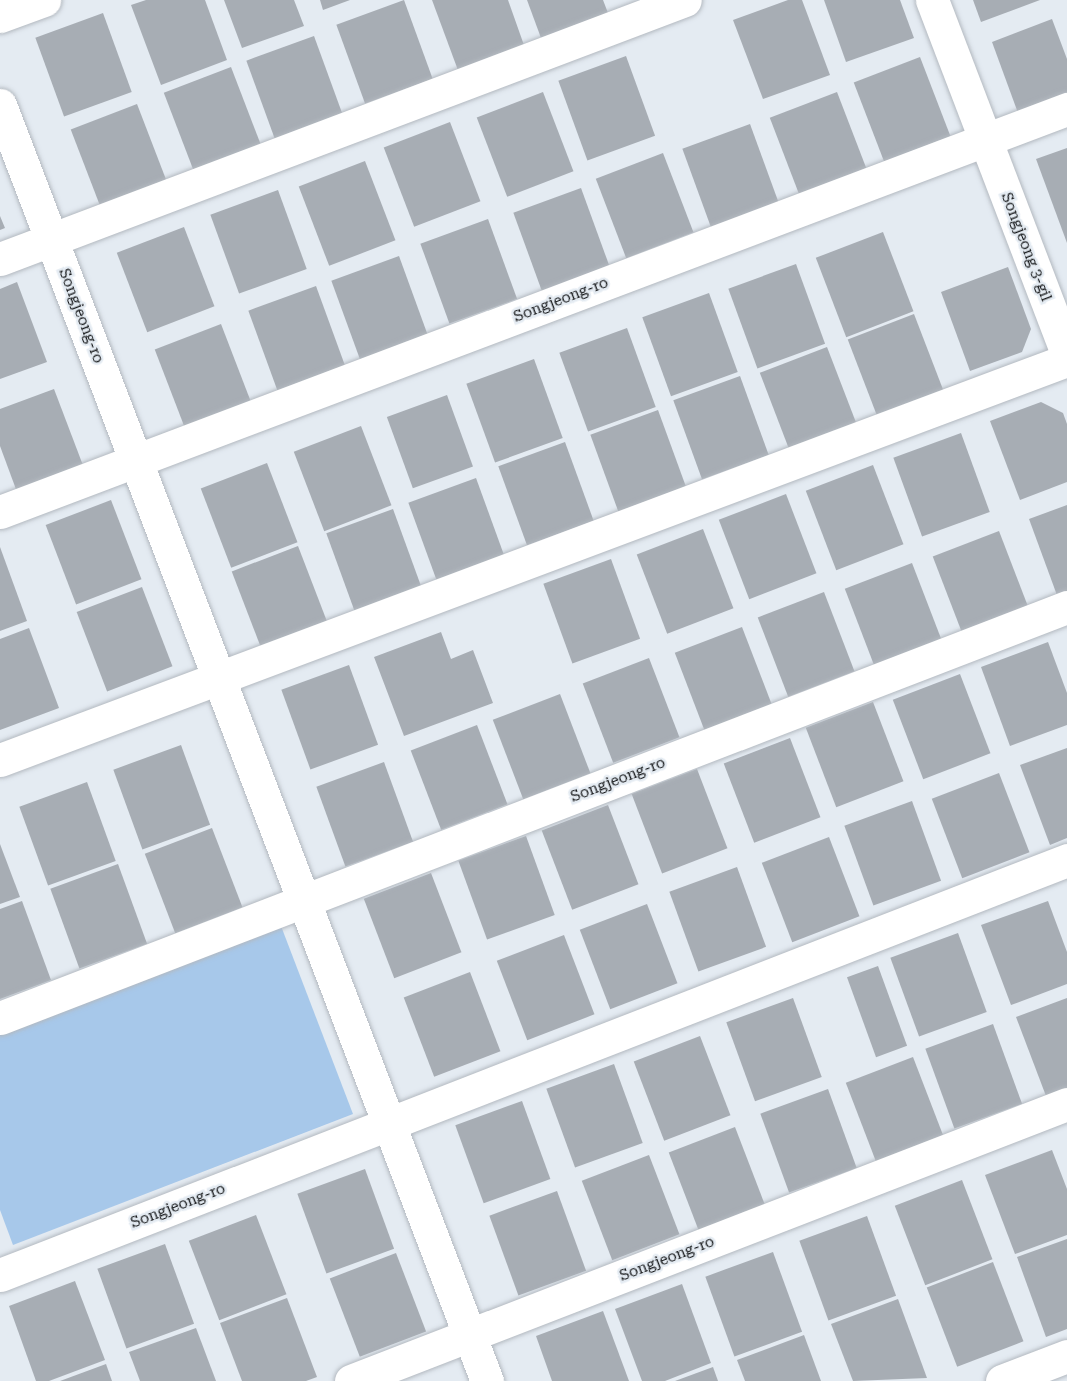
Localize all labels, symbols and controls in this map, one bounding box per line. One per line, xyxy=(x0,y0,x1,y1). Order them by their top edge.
street label: Songjeong 3-gil xyxy=(997,190,1055,304)
street label: Songjeong-ro xyxy=(55,266,107,366)
street label: Songjeong-ro xyxy=(511,274,611,326)
street label: Songjeong-ro xyxy=(568,754,668,806)
street label: Songjeong-ro xyxy=(128,1180,228,1232)
street label: Songjeong-ro xyxy=(617,1233,717,1285)

